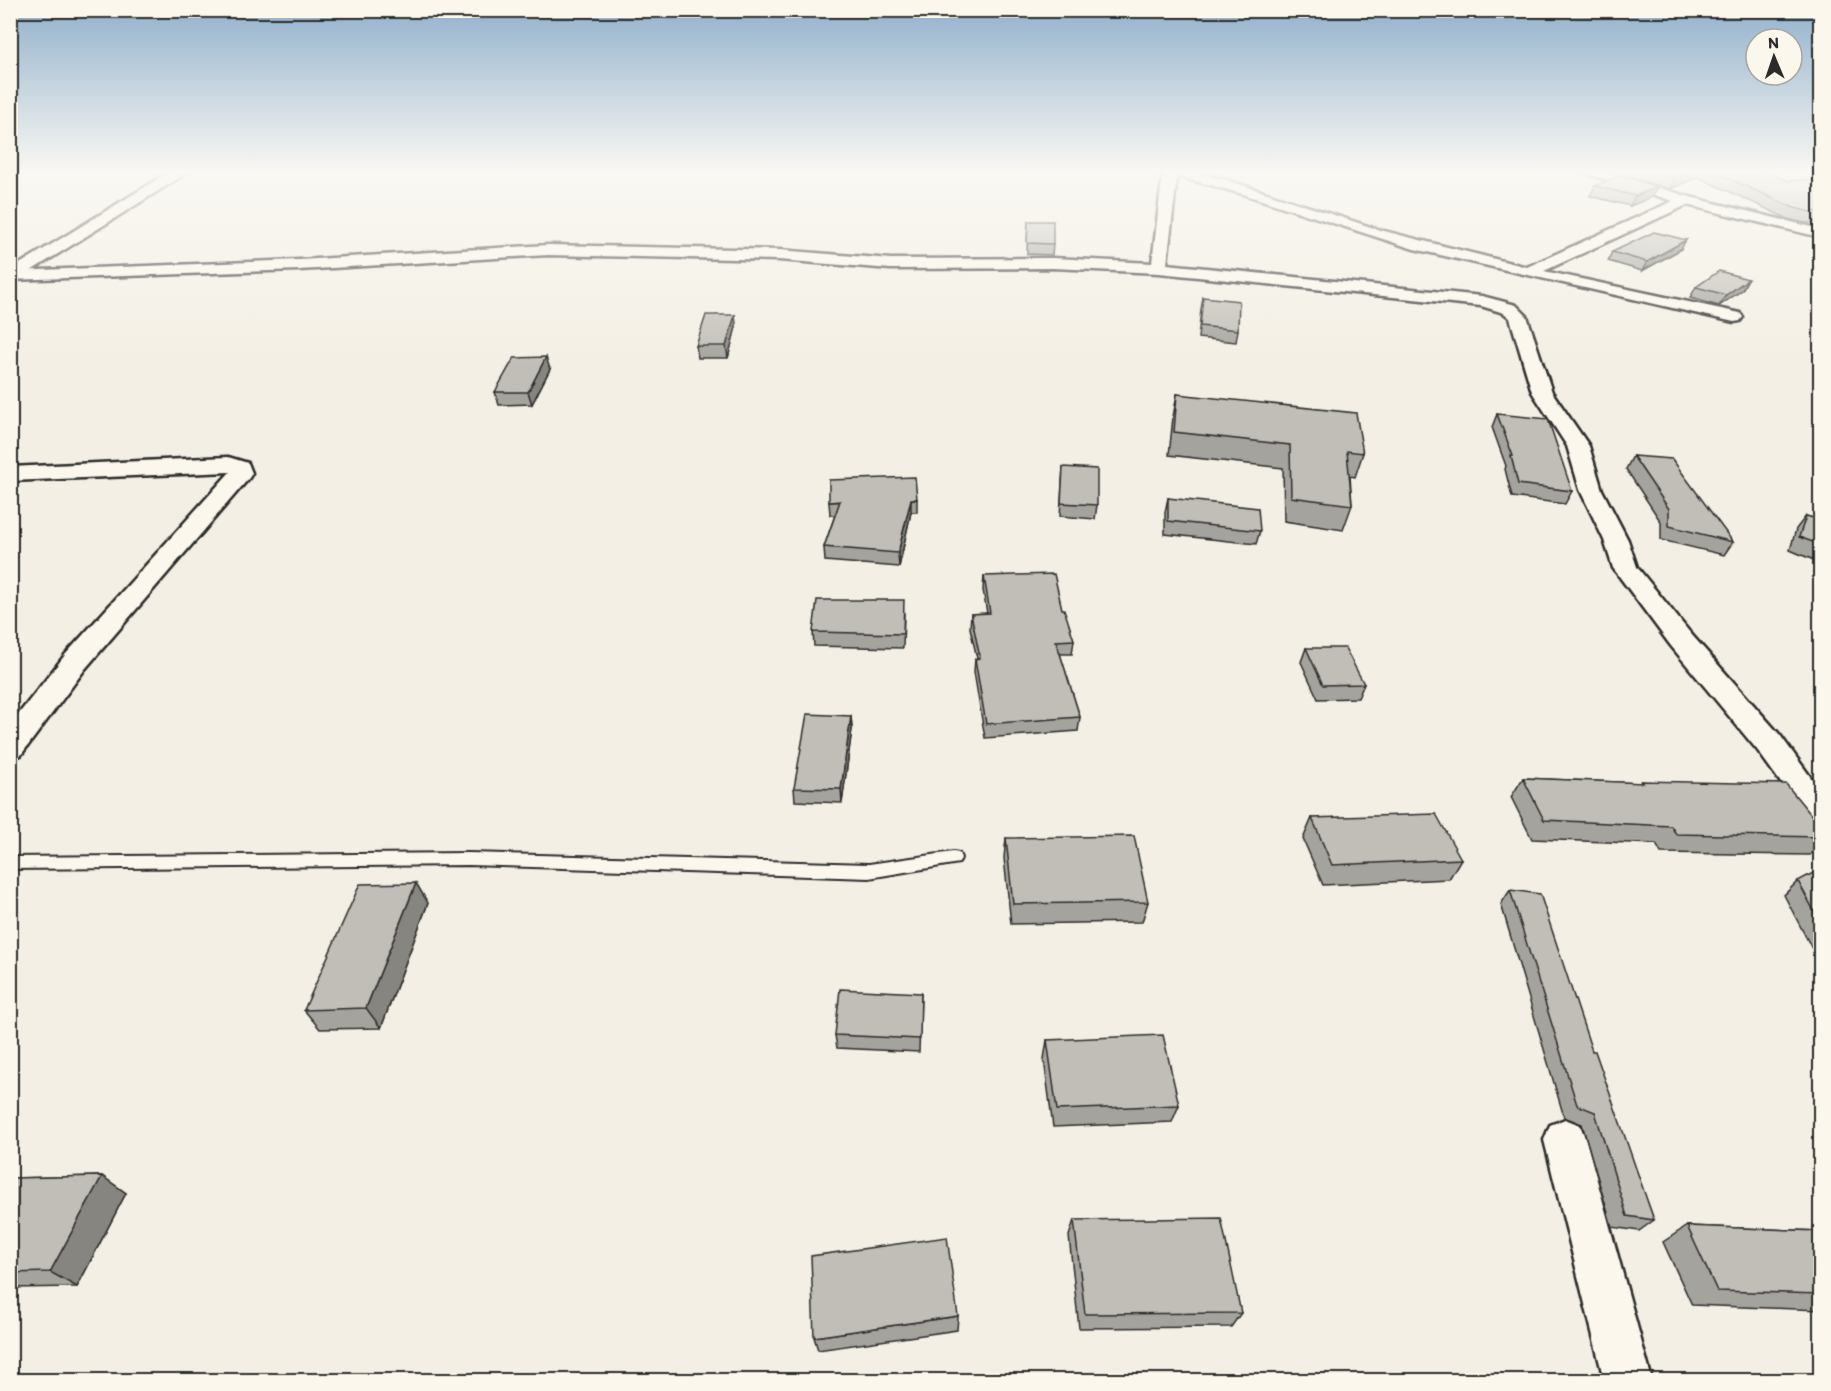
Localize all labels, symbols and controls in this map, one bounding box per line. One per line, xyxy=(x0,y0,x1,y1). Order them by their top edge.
north arrow xyxy=(1744,27,1804,87)
text: N xyxy=(1768,33,1779,52)

